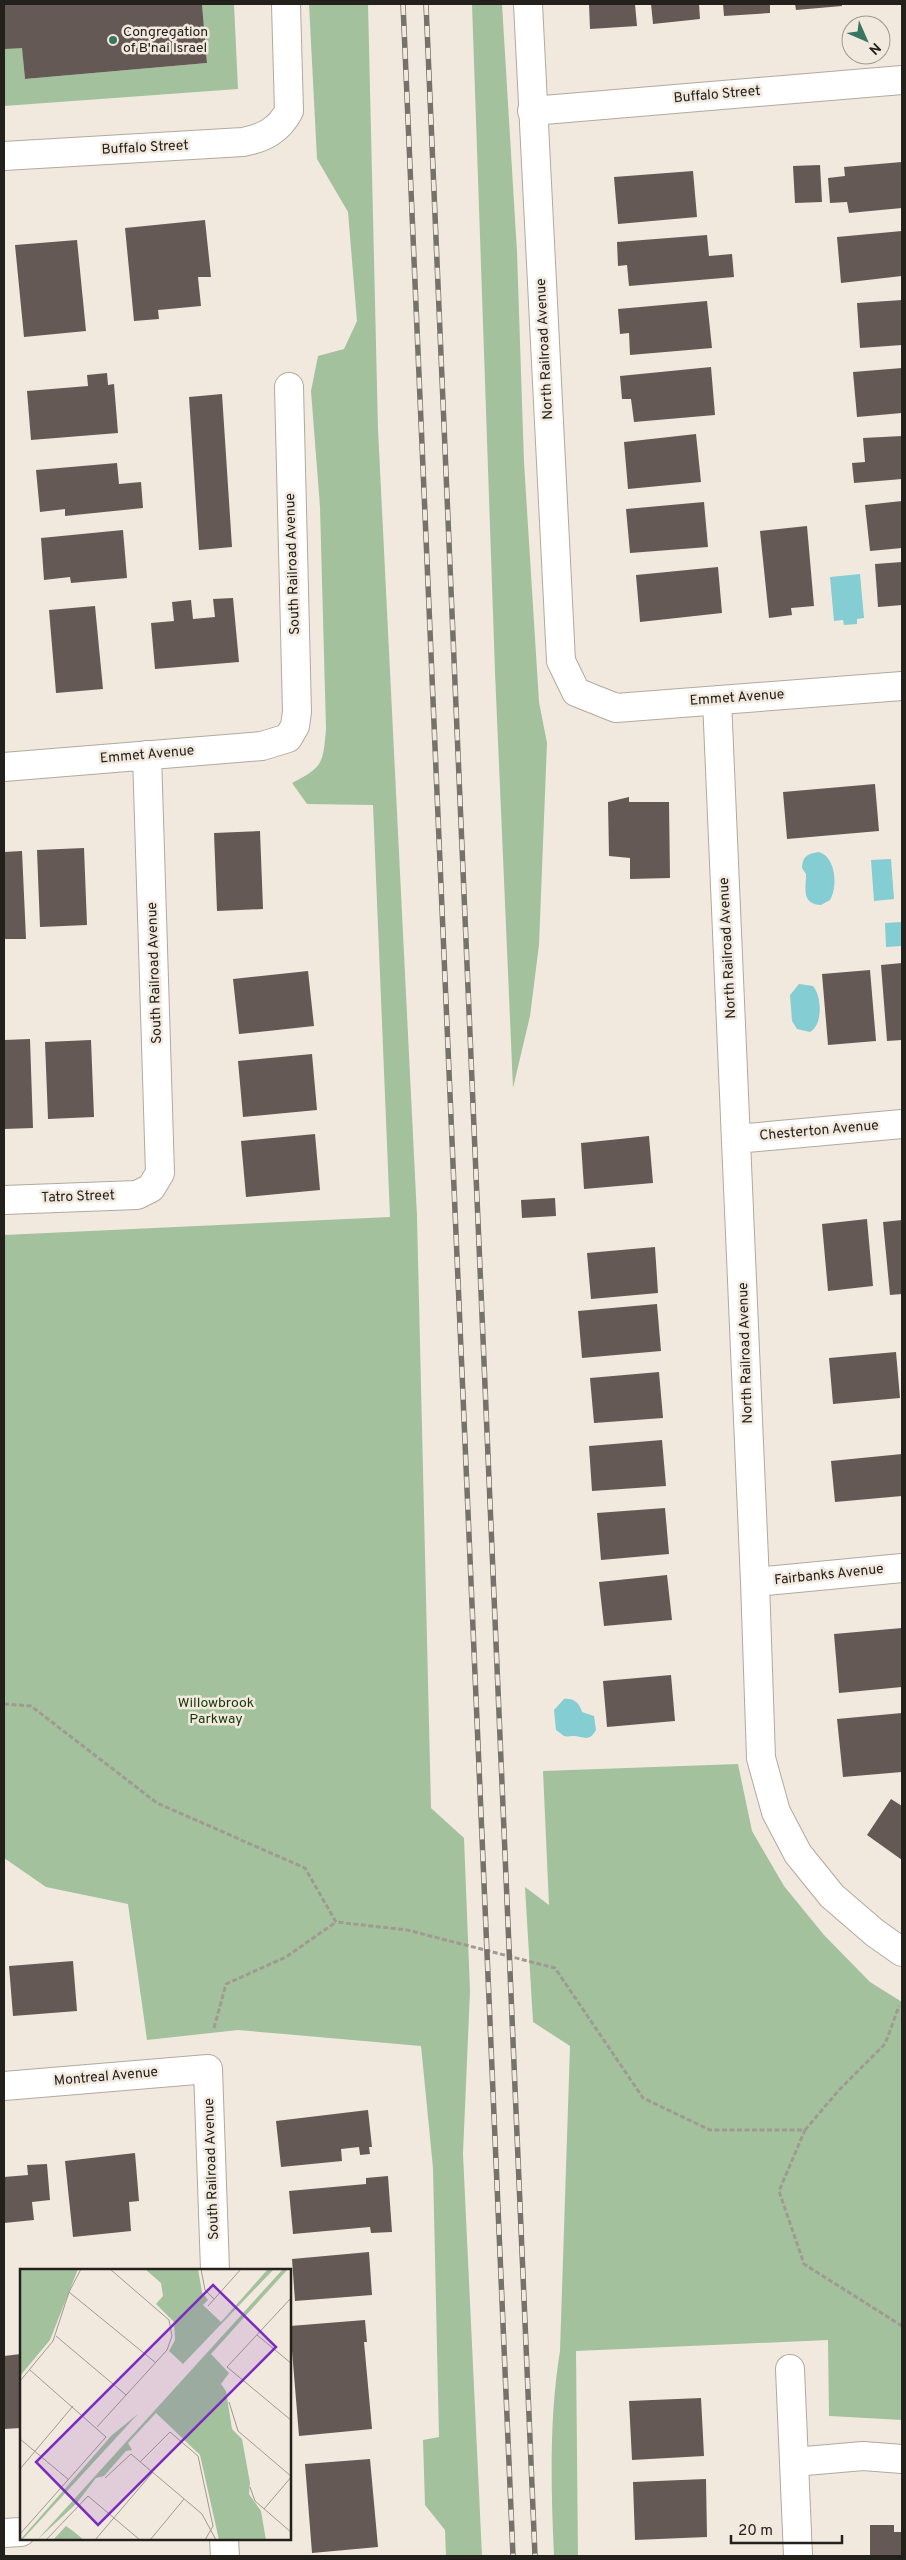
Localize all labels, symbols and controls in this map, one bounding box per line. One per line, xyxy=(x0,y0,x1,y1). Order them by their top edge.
north arrow xyxy=(841,15,891,65)
place label: Congregation of B'nai Israel xyxy=(123,24,208,57)
marker: Congregation of B'nai Israel xyxy=(107,34,119,46)
text: N xyxy=(865,39,884,58)
street label: Buffalo Street xyxy=(673,83,761,107)
street label: Buffalo Street xyxy=(101,137,189,159)
street label: North Railroad Avenue xyxy=(533,278,557,420)
street label: South Railroad Avenue xyxy=(282,493,304,635)
street label: Emmet Avenue xyxy=(689,686,785,710)
street label: Emmet Avenue xyxy=(99,742,195,768)
street label: North Railroad Avenue xyxy=(716,877,740,1019)
street label: South Railroad Avenue xyxy=(144,902,166,1044)
street label: Chesterton Avenue xyxy=(759,1117,879,1145)
street label: Tatro Street xyxy=(41,1187,115,1207)
street label: North Railroad Avenue xyxy=(735,1282,757,1424)
street label: Fairbanks Avenue xyxy=(774,1561,884,1589)
park label: Willowbrook Parkway xyxy=(178,1695,254,1728)
street label: Montreal Avenue xyxy=(53,2064,159,2090)
street label: South Railroad Avenue xyxy=(201,2098,223,2240)
inset map xyxy=(20,2269,291,2540)
scale bar xyxy=(731,2512,842,2544)
text: 20 m xyxy=(738,2522,773,2541)

